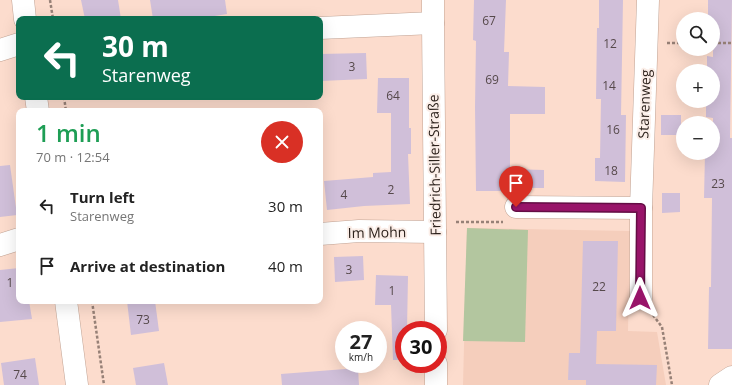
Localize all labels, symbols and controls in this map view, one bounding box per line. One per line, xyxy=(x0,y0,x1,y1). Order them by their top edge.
house number: 67 xyxy=(482,12,496,29)
map controls xyxy=(676,12,720,160)
button: search xyxy=(676,12,720,56)
text: 30 m xyxy=(102,27,169,65)
icon: left xyxy=(36,32,88,84)
house number: 12 xyxy=(603,35,617,52)
house number: 3 xyxy=(349,58,356,75)
text: Starenweg xyxy=(102,63,191,87)
button: + xyxy=(676,64,720,108)
street label: Starenweg xyxy=(633,69,655,139)
house number: 69 xyxy=(485,71,499,88)
house number: 14 xyxy=(602,77,616,94)
house number: 64 xyxy=(386,87,400,104)
street label: Friedrich-Siller-Straße xyxy=(423,94,445,236)
text: 1 min xyxy=(36,116,101,149)
button: − xyxy=(676,116,720,160)
button: close xyxy=(261,121,303,163)
house number: 16 xyxy=(606,121,620,138)
text: 70 m · 12:54 xyxy=(36,148,110,166)
house number: 18 xyxy=(604,162,618,179)
pin xyxy=(499,166,533,207)
icon: arrive xyxy=(505,172,527,194)
house number: 23 xyxy=(711,175,725,192)
house number: 2 xyxy=(388,181,395,198)
house number: 4 xyxy=(341,186,348,203)
text: Turn left xyxy=(70,187,135,207)
icon: left xyxy=(36,195,58,217)
text: 30 m xyxy=(268,196,303,216)
text: Starenweg xyxy=(70,207,134,225)
street label: Im Mohn xyxy=(347,222,407,242)
icon: arrive xyxy=(36,255,58,277)
text: Arrive at destination xyxy=(70,256,225,276)
text: 40 m xyxy=(268,256,303,276)
house number: 3 xyxy=(346,261,353,278)
house number: 1 xyxy=(7,274,13,291)
position arrow xyxy=(619,277,661,319)
house number: 22 xyxy=(592,278,606,295)
house number: 1 xyxy=(389,282,395,299)
house number: 73 xyxy=(136,311,150,328)
speed limit sign: 30 xyxy=(395,321,447,373)
text: 27 xyxy=(350,328,372,355)
text: km/h xyxy=(349,350,373,364)
house number: 74 xyxy=(13,366,27,383)

